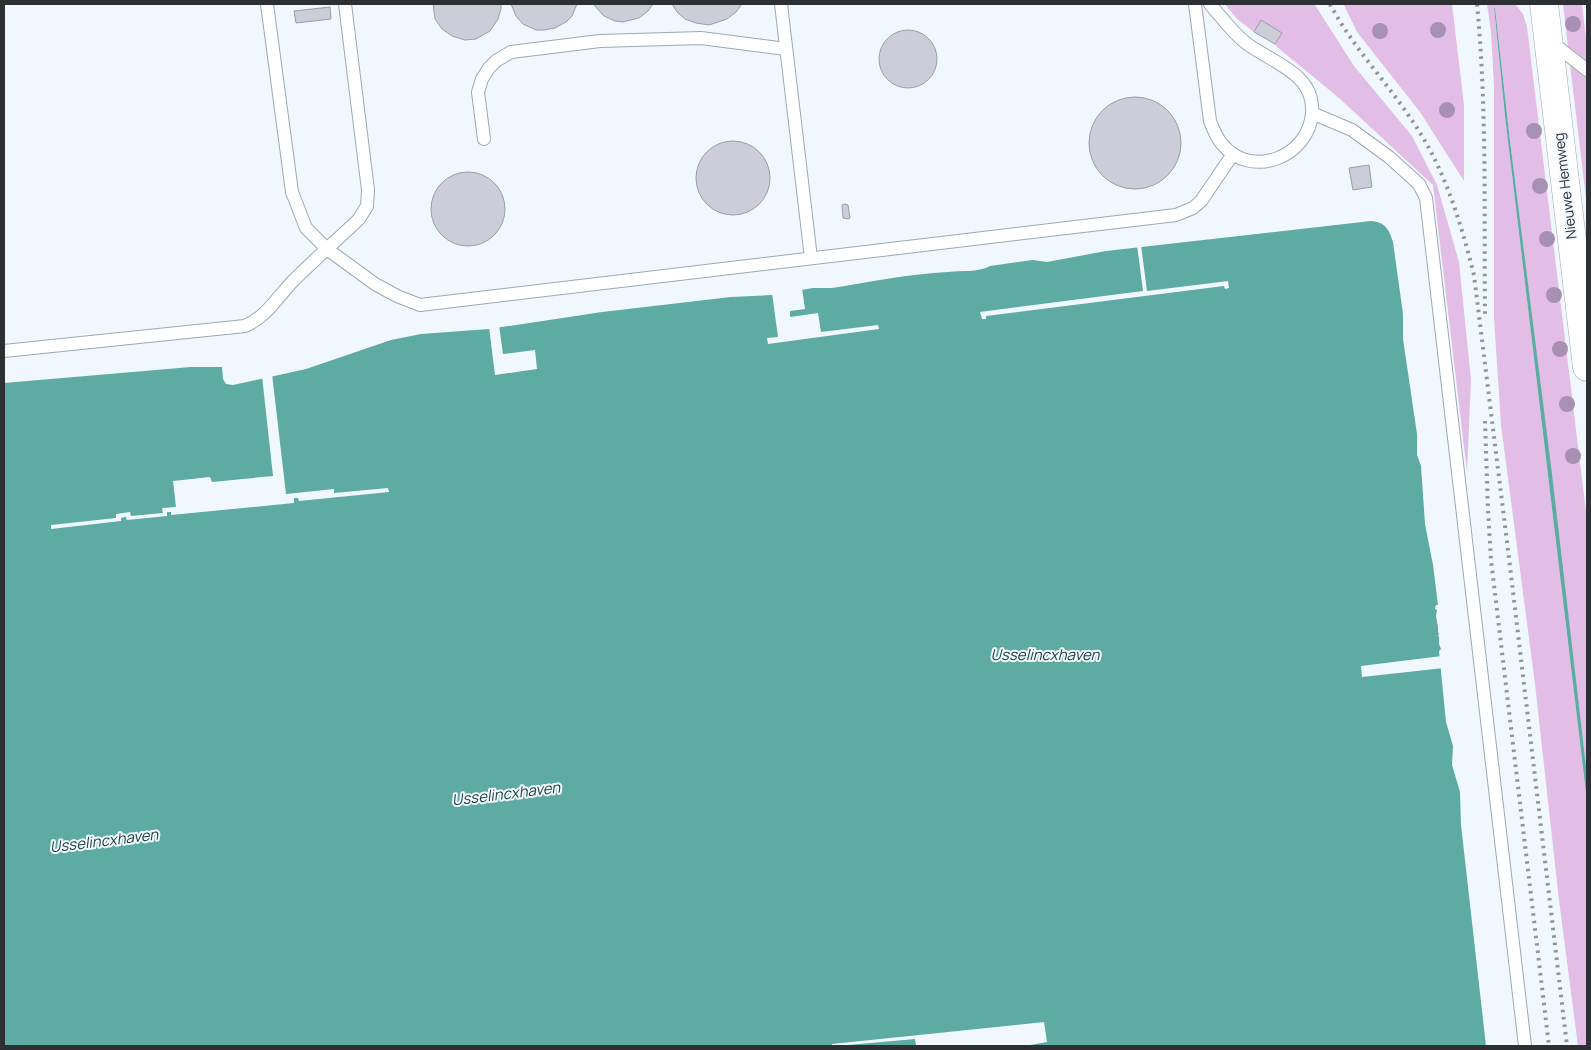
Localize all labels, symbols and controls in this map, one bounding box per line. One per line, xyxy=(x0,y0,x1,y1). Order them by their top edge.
street label: Nieuwe Hemweg xyxy=(1549,132,1580,240)
water label: Usselincxhaven xyxy=(991,644,1101,665)
water label: Usselincxhaven xyxy=(451,776,562,811)
water label: Usselincxhaven xyxy=(49,823,160,858)

